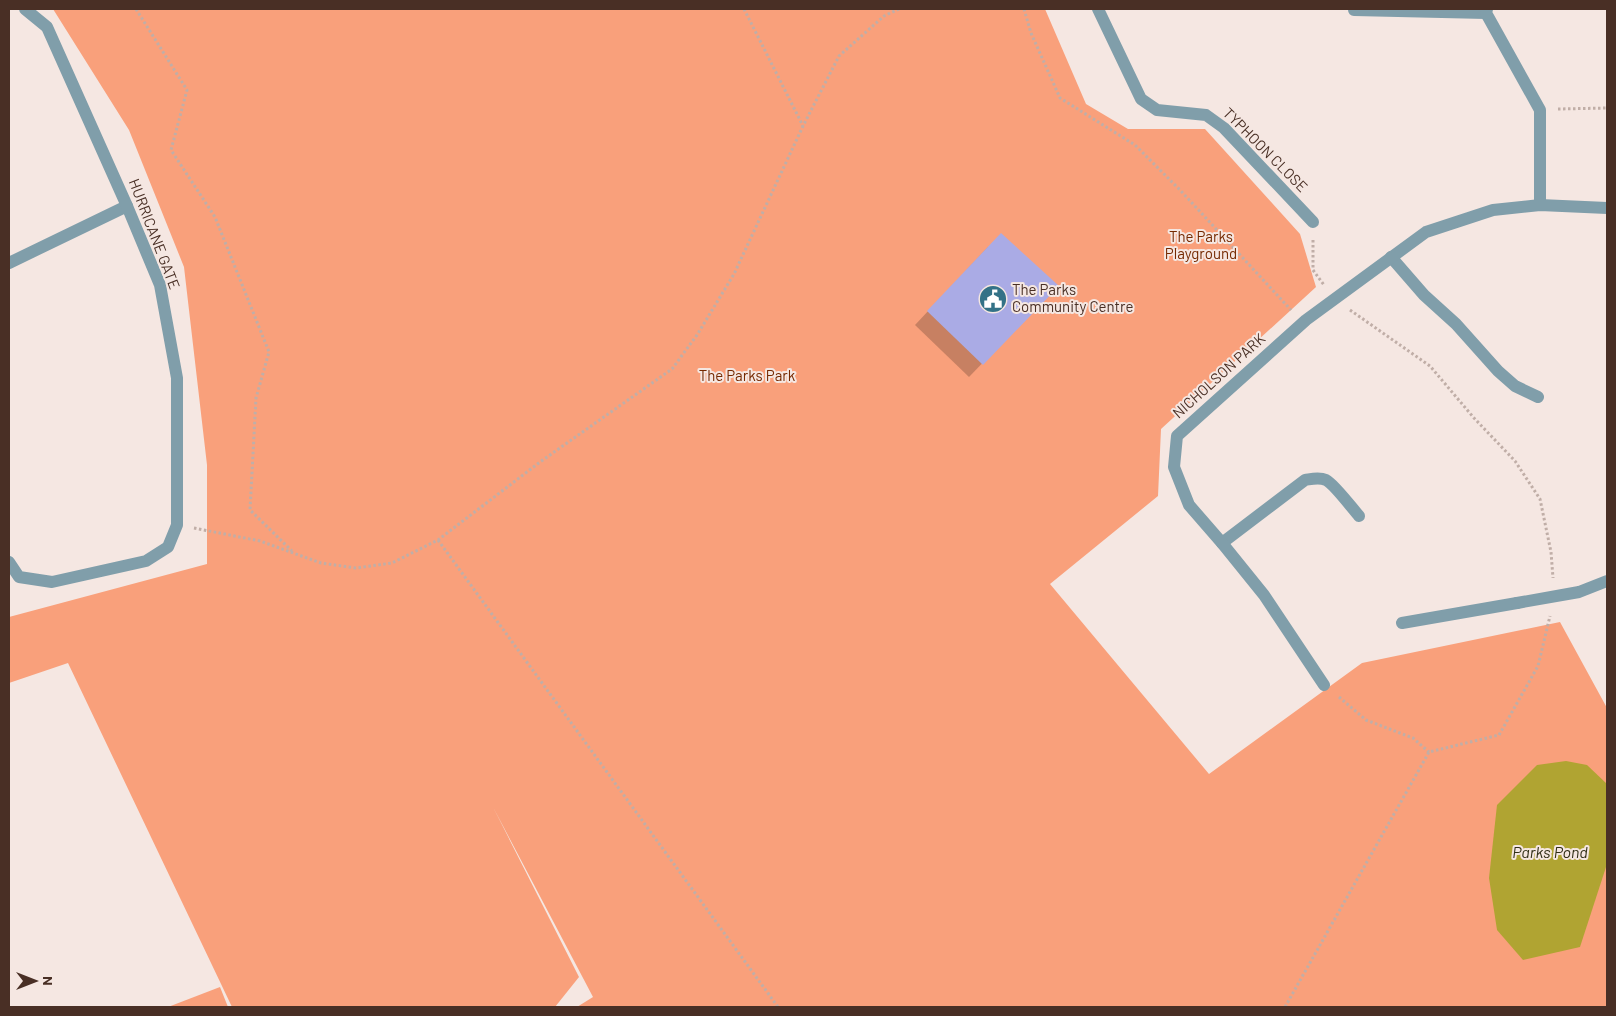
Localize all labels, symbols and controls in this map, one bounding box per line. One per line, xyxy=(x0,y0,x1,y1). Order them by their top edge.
street label: TYPHOON CLOSE xyxy=(1220,103,1312,195)
street label: HURRICANE GATE xyxy=(126,176,184,291)
park label: The Parks Playground xyxy=(1165,227,1237,262)
place label: The Parks Community Centre xyxy=(1012,280,1133,315)
public building icon: The Parks Community Centre xyxy=(978,284,1008,314)
street label: NICHOLSON PARK xyxy=(1168,329,1268,421)
park label: The Parks Park xyxy=(699,366,796,384)
water label: Parks Pond xyxy=(1512,842,1588,861)
north arrow xyxy=(10,956,60,1006)
text: N xyxy=(40,976,57,986)

